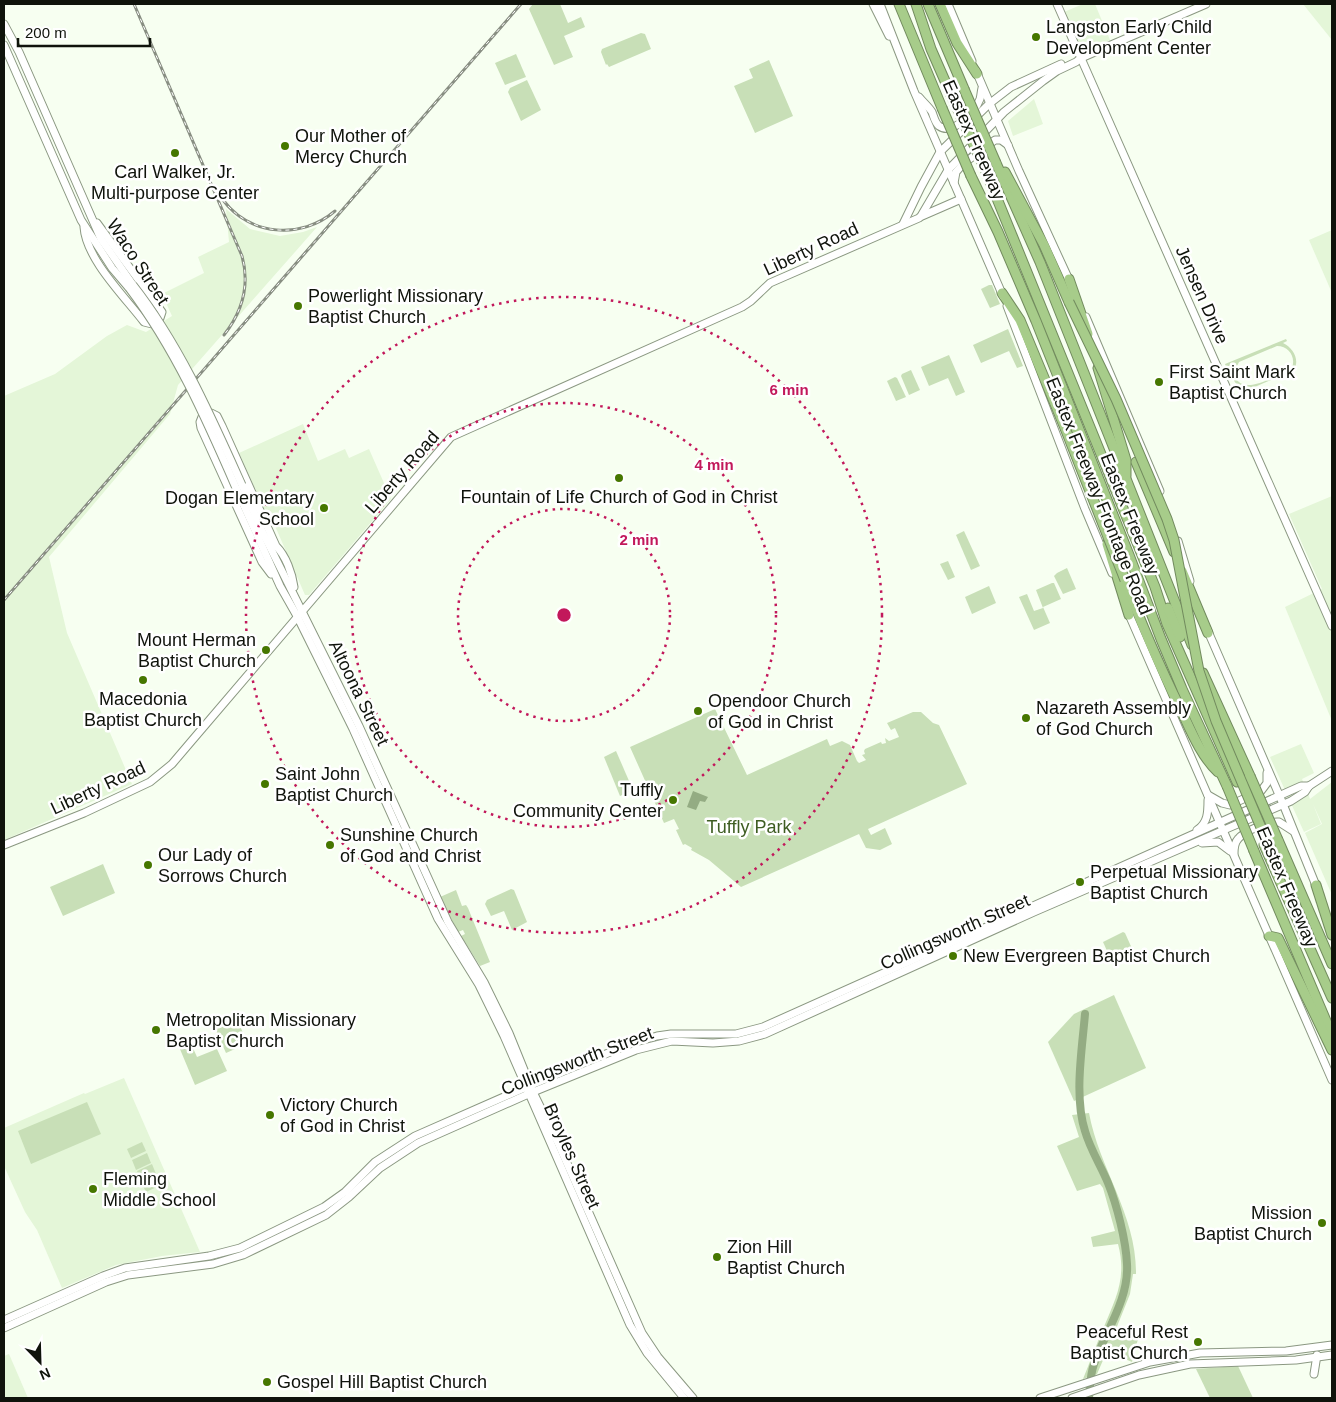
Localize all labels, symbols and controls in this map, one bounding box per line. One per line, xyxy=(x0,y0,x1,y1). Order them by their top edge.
scale bar xyxy=(18,15,150,47)
place label: Langston Early Child Development Center xyxy=(1046,17,1212,58)
text: 200 m xyxy=(25,24,67,41)
marker: Langston Early Child Development Center xyxy=(1030,31,1042,43)
street label: Eastex Freeway xyxy=(939,77,1009,203)
place label: Our Mother of Mercy Church xyxy=(295,126,407,167)
marker: Our Mother of Mercy Church xyxy=(279,140,291,152)
marker: Carl Walker, Jr. Multi-purpose Center xyxy=(169,147,181,159)
place label: Carl Walker, Jr. Multi-purpose Center xyxy=(91,162,259,203)
street label: Waco Street xyxy=(103,215,173,309)
street label: Liberty Road xyxy=(761,218,861,280)
street label: Jensen Drive xyxy=(1172,243,1232,347)
place label: Powerlight Missionary Baptist Church xyxy=(308,286,483,327)
marker: Powerlight Missionary Baptist Church xyxy=(292,300,304,312)
place label: First Saint Mark Baptist Church xyxy=(1169,362,1296,403)
street label: Eastex Freeway Frontage Road xyxy=(1041,374,1157,618)
marker: First Saint Mark Baptist Church xyxy=(1153,376,1165,388)
text: 6 min xyxy=(769,381,809,398)
street label: Liberty Road xyxy=(361,427,443,517)
street label: Eastex Freeway xyxy=(1096,450,1164,578)
text: 4 min xyxy=(694,456,734,473)
marker: Fountain of Life Church of God in Christ xyxy=(613,472,625,484)
place label: Fountain of Life Church of God in Christ xyxy=(460,487,778,507)
place label: Dogan Elementary School xyxy=(165,488,314,529)
marker: Dogan Elementary School xyxy=(318,502,330,514)
text: 2 min xyxy=(619,531,659,548)
centre of rings xyxy=(555,606,573,624)
place label: Mount Herman Baptist Church xyxy=(137,630,256,671)
street label: Altoona Street xyxy=(325,637,393,749)
marker: Mount Herman Baptist Church xyxy=(260,644,272,656)
marker: Macedonia Baptist Church xyxy=(137,674,149,686)
place label: Macedonia Baptist Church xyxy=(84,689,202,730)
place label: Opendoor Church of God in Christ xyxy=(708,691,851,732)
place label: Nazareth Assembly of God Church xyxy=(1036,698,1191,739)
marker: Opendoor Church of God in Christ xyxy=(692,705,704,717)
marker: Nazareth Assembly of God Church xyxy=(1020,712,1032,724)
street label: Liberty Road xyxy=(48,757,148,819)
place label: Saint John Baptist Church xyxy=(275,764,393,805)
marker: Saint John Baptist Church xyxy=(259,778,271,790)
place label: Tuffly Community Center xyxy=(513,780,663,821)
marker: Tuffly Community Center xyxy=(667,794,679,806)
park label: Tuffly Park xyxy=(706,817,793,837)
street label: Eastex Freeway xyxy=(1253,824,1321,950)
place label: Sunshine Church of God and Christ xyxy=(340,825,481,866)
marker: Sunshine Church of God and Christ xyxy=(324,839,336,851)
place label: Our Lady of Sorrows Church xyxy=(158,845,287,886)
marker: Our Lady of Sorrows Church xyxy=(142,859,154,871)
place label: Perpetual Missionary Baptist Church xyxy=(1090,862,1258,903)
marker: Perpetual Missionary Baptist Church xyxy=(1074,876,1086,888)
street label: Collingsworth Street xyxy=(877,890,1033,974)
place label: New Evergreen Baptist Church xyxy=(963,946,1210,966)
marker: New Evergreen Baptist Church xyxy=(947,950,959,962)
place label: Metropolitan Missionary Baptist Church xyxy=(166,1010,356,1051)
street label: Collingsworth Street xyxy=(498,1023,656,1099)
marker: Metropolitan Missionary Baptist Church xyxy=(150,1024,162,1036)
place label: Victory Church of God in Christ xyxy=(280,1095,405,1136)
street label: Broyles Street xyxy=(540,1100,604,1212)
marker: Victory Church of God in Christ xyxy=(264,1109,276,1121)
place label: Fleming Middle School xyxy=(103,1169,216,1210)
marker: Fleming Middle School xyxy=(87,1183,99,1195)
place label: Mission Baptist Church xyxy=(1194,1203,1312,1244)
marker: Mission Baptist Church xyxy=(1316,1217,1328,1229)
place label: Zion Hill Baptist Church xyxy=(727,1237,845,1278)
marker: Zion Hill Baptist Church xyxy=(711,1251,723,1263)
place label: Peaceful Rest Baptist Church xyxy=(1070,1322,1188,1363)
marker: Peaceful Rest Baptist Church xyxy=(1192,1336,1204,1348)
north arrow xyxy=(15,1337,65,1387)
text: N xyxy=(37,1365,53,1383)
place label: Gospel Hill Baptist Church xyxy=(277,1372,487,1392)
marker: Gospel Hill Baptist Church xyxy=(261,1376,273,1388)

